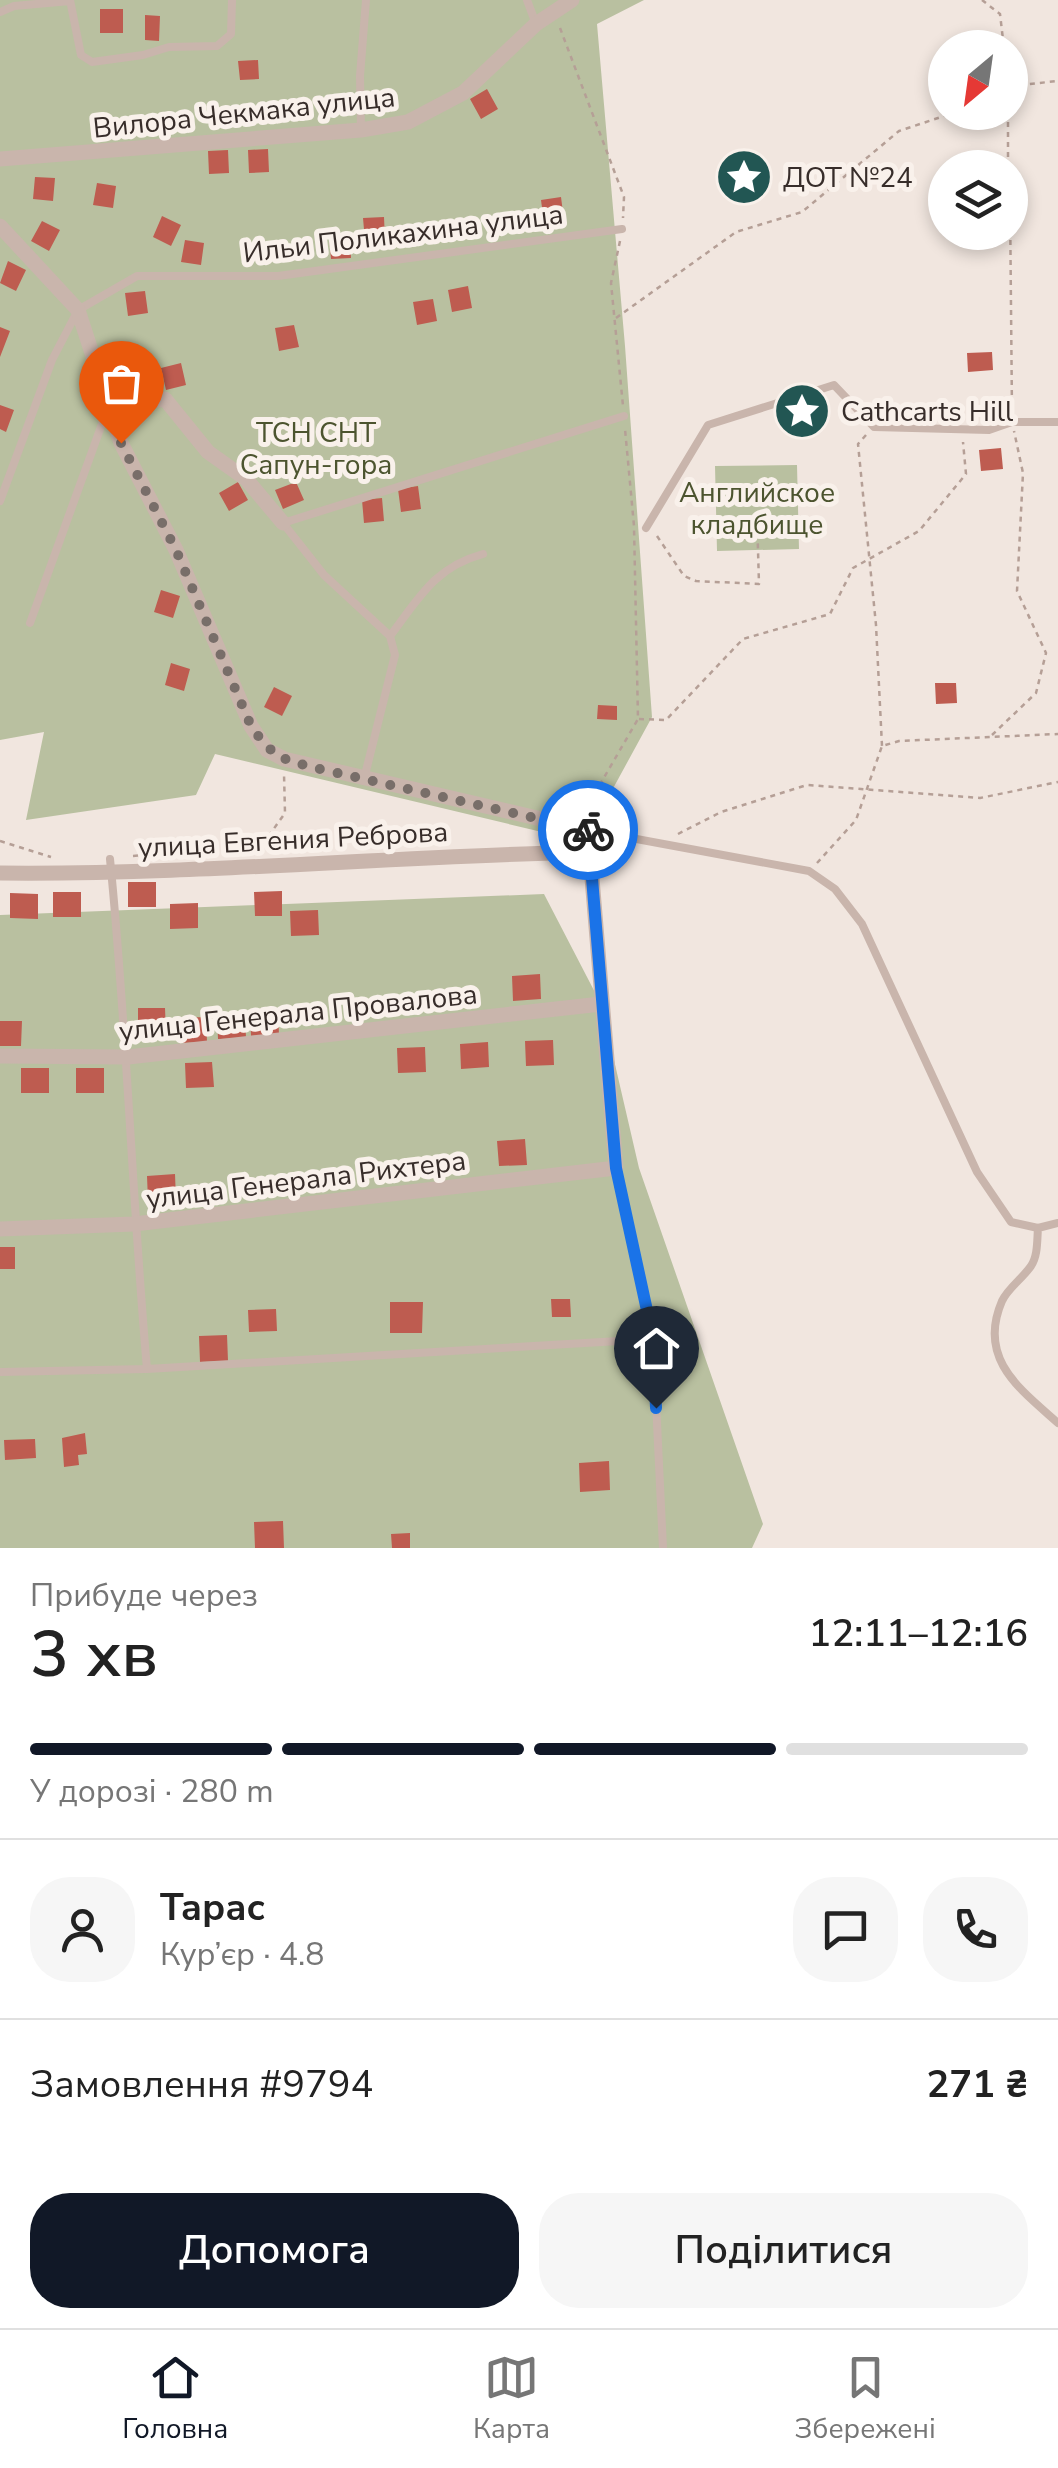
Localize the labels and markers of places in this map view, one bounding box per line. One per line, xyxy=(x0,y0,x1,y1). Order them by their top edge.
place icon: ДОТ №24 xyxy=(714,147,774,207)
place label: ДОТ №24 xyxy=(783,159,913,197)
pin xyxy=(79,341,164,444)
place icon: Cathcarts Hill xyxy=(772,381,832,441)
place label: Cathcarts Hill xyxy=(841,393,1014,431)
pin xyxy=(614,1306,699,1409)

